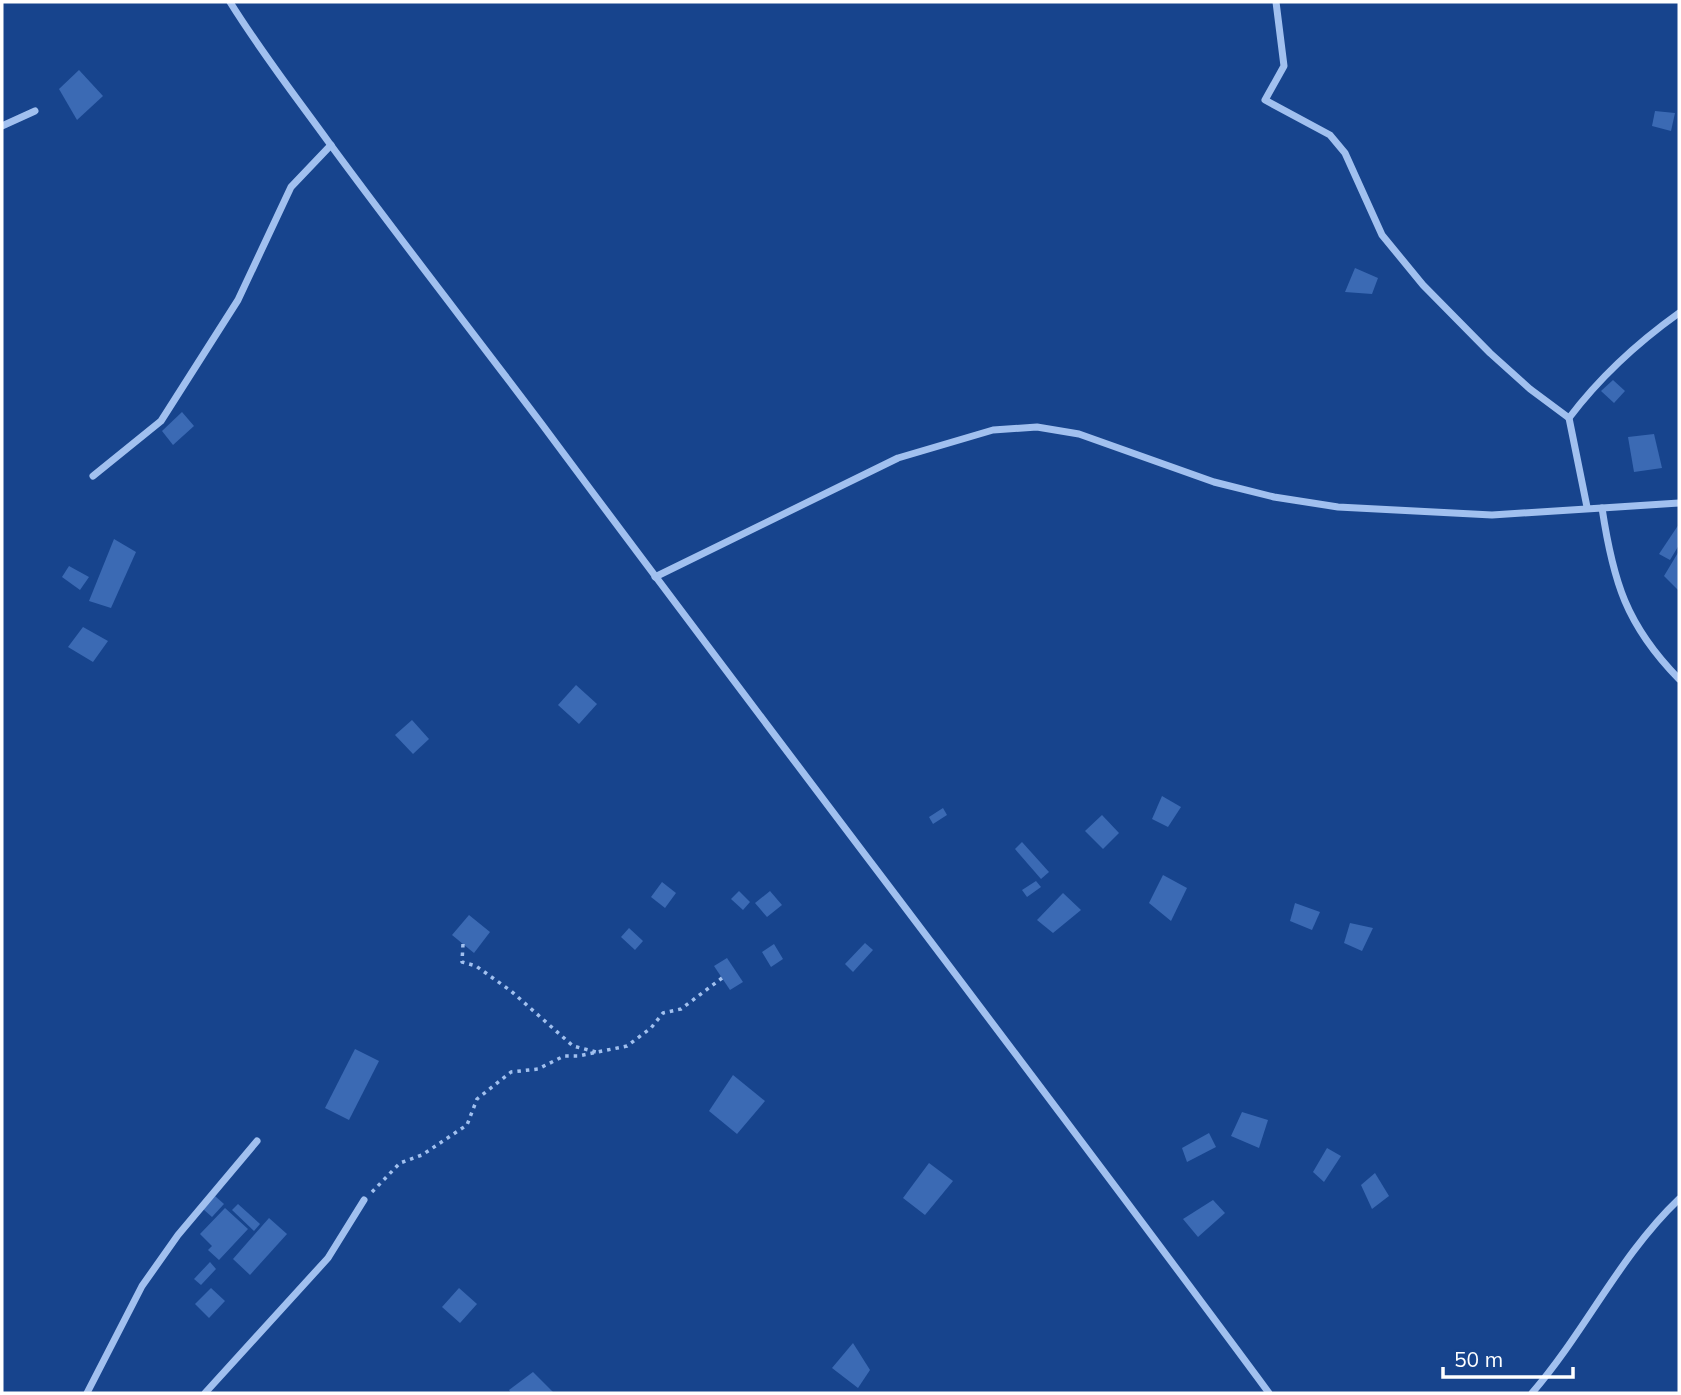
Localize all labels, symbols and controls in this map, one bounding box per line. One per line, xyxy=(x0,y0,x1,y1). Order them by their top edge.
scale bar xyxy=(1443,1336,1572,1380)
text: 50 m xyxy=(1454,1346,1503,1372)

